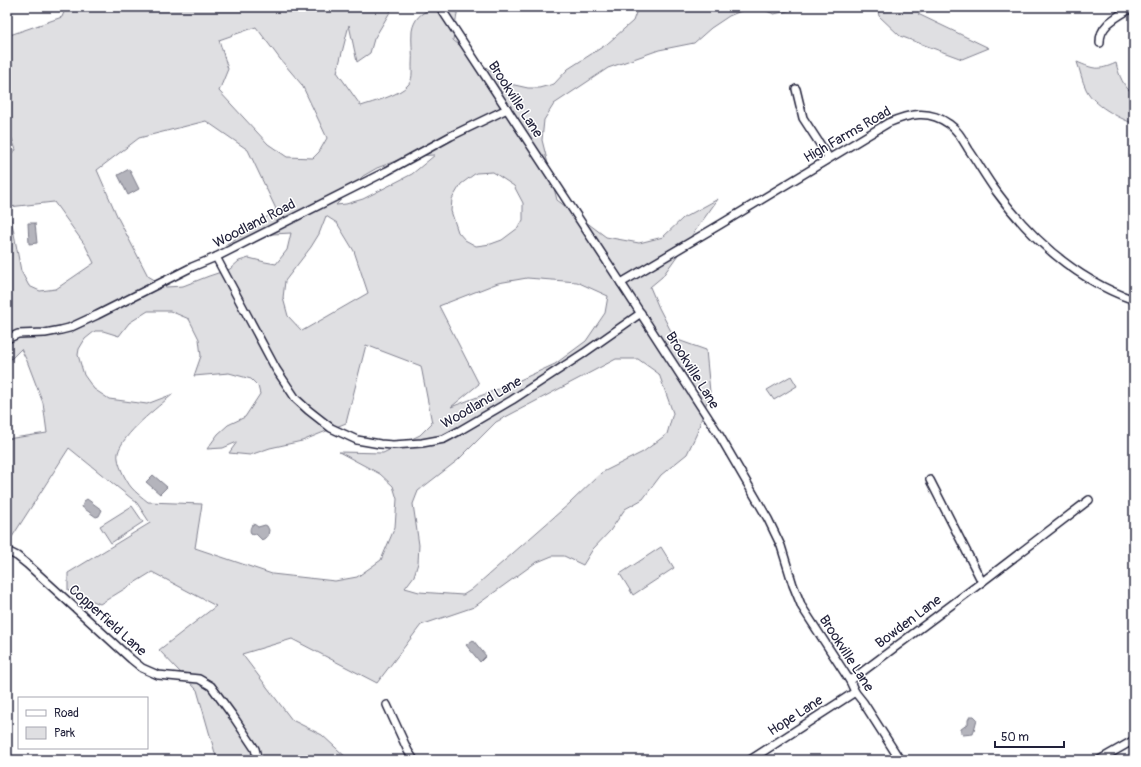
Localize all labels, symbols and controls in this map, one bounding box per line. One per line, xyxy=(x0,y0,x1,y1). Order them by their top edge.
street label: Brookville Lane xyxy=(485,58,547,141)
street label: High Farms Road xyxy=(801,103,894,166)
street label: Woodland Road xyxy=(210,195,298,251)
street label: Brookville Lane xyxy=(662,329,723,412)
street label: Woodland Lane xyxy=(438,373,525,432)
street label: Copperfield Lane xyxy=(65,581,150,660)
street label: Bowden Lane xyxy=(872,591,945,652)
street label: Brookville Lane xyxy=(816,612,878,695)
street label: Hope Lane xyxy=(765,691,826,739)
legend xyxy=(18,697,148,749)
text: Road xyxy=(54,706,79,721)
scale bar xyxy=(995,723,1064,749)
text: Park xyxy=(54,726,75,741)
text: 50 m xyxy=(1001,730,1029,745)

